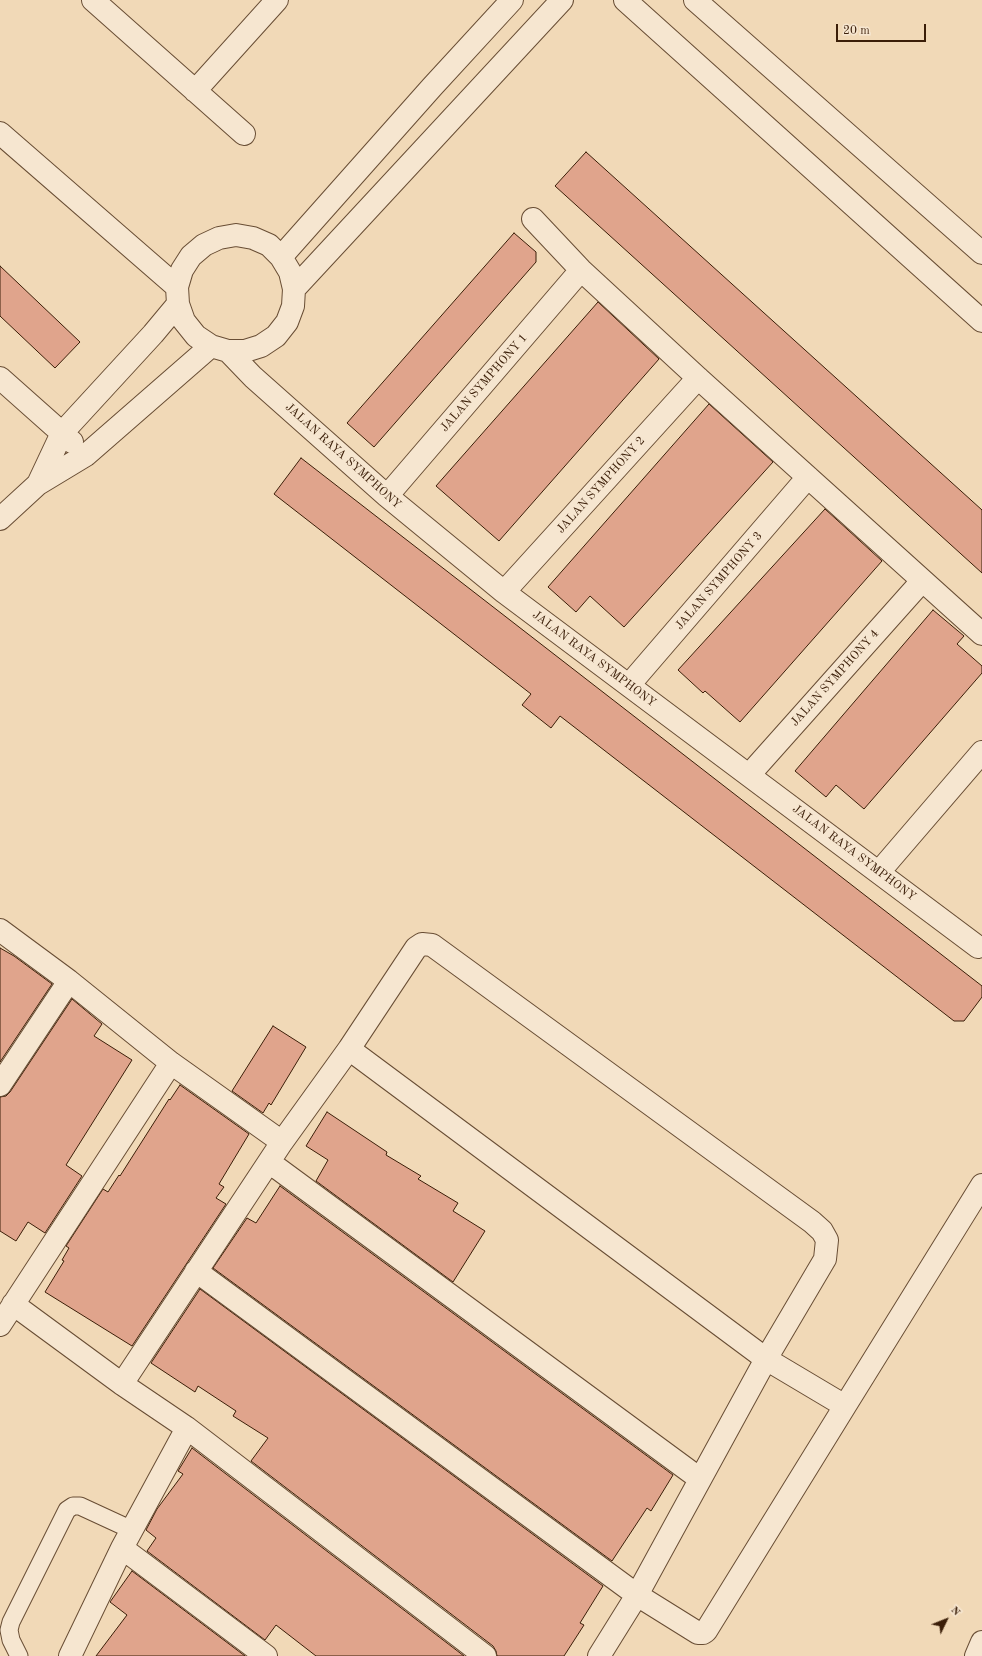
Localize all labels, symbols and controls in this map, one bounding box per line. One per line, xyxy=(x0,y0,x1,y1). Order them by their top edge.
scale bar xyxy=(838,16,928,42)
text: 20 m xyxy=(843,25,870,37)
street label: JALAN SYMPHONY 1 xyxy=(437,331,531,435)
street label: JALAN RAYA SYMPHONY xyxy=(282,400,404,512)
street label: JALAN SYMPHONY 2 xyxy=(554,434,648,536)
street label: JALAN SYMPHONY 3 xyxy=(672,529,766,633)
street label: JALAN RAYA SYMPHONY xyxy=(529,608,659,710)
street label: JALAN SYMPHONY 4 xyxy=(788,627,882,729)
street label: JALAN RAYA SYMPHONY xyxy=(789,802,919,904)
north arrow xyxy=(926,1600,966,1640)
text: N xyxy=(948,1605,962,1618)

